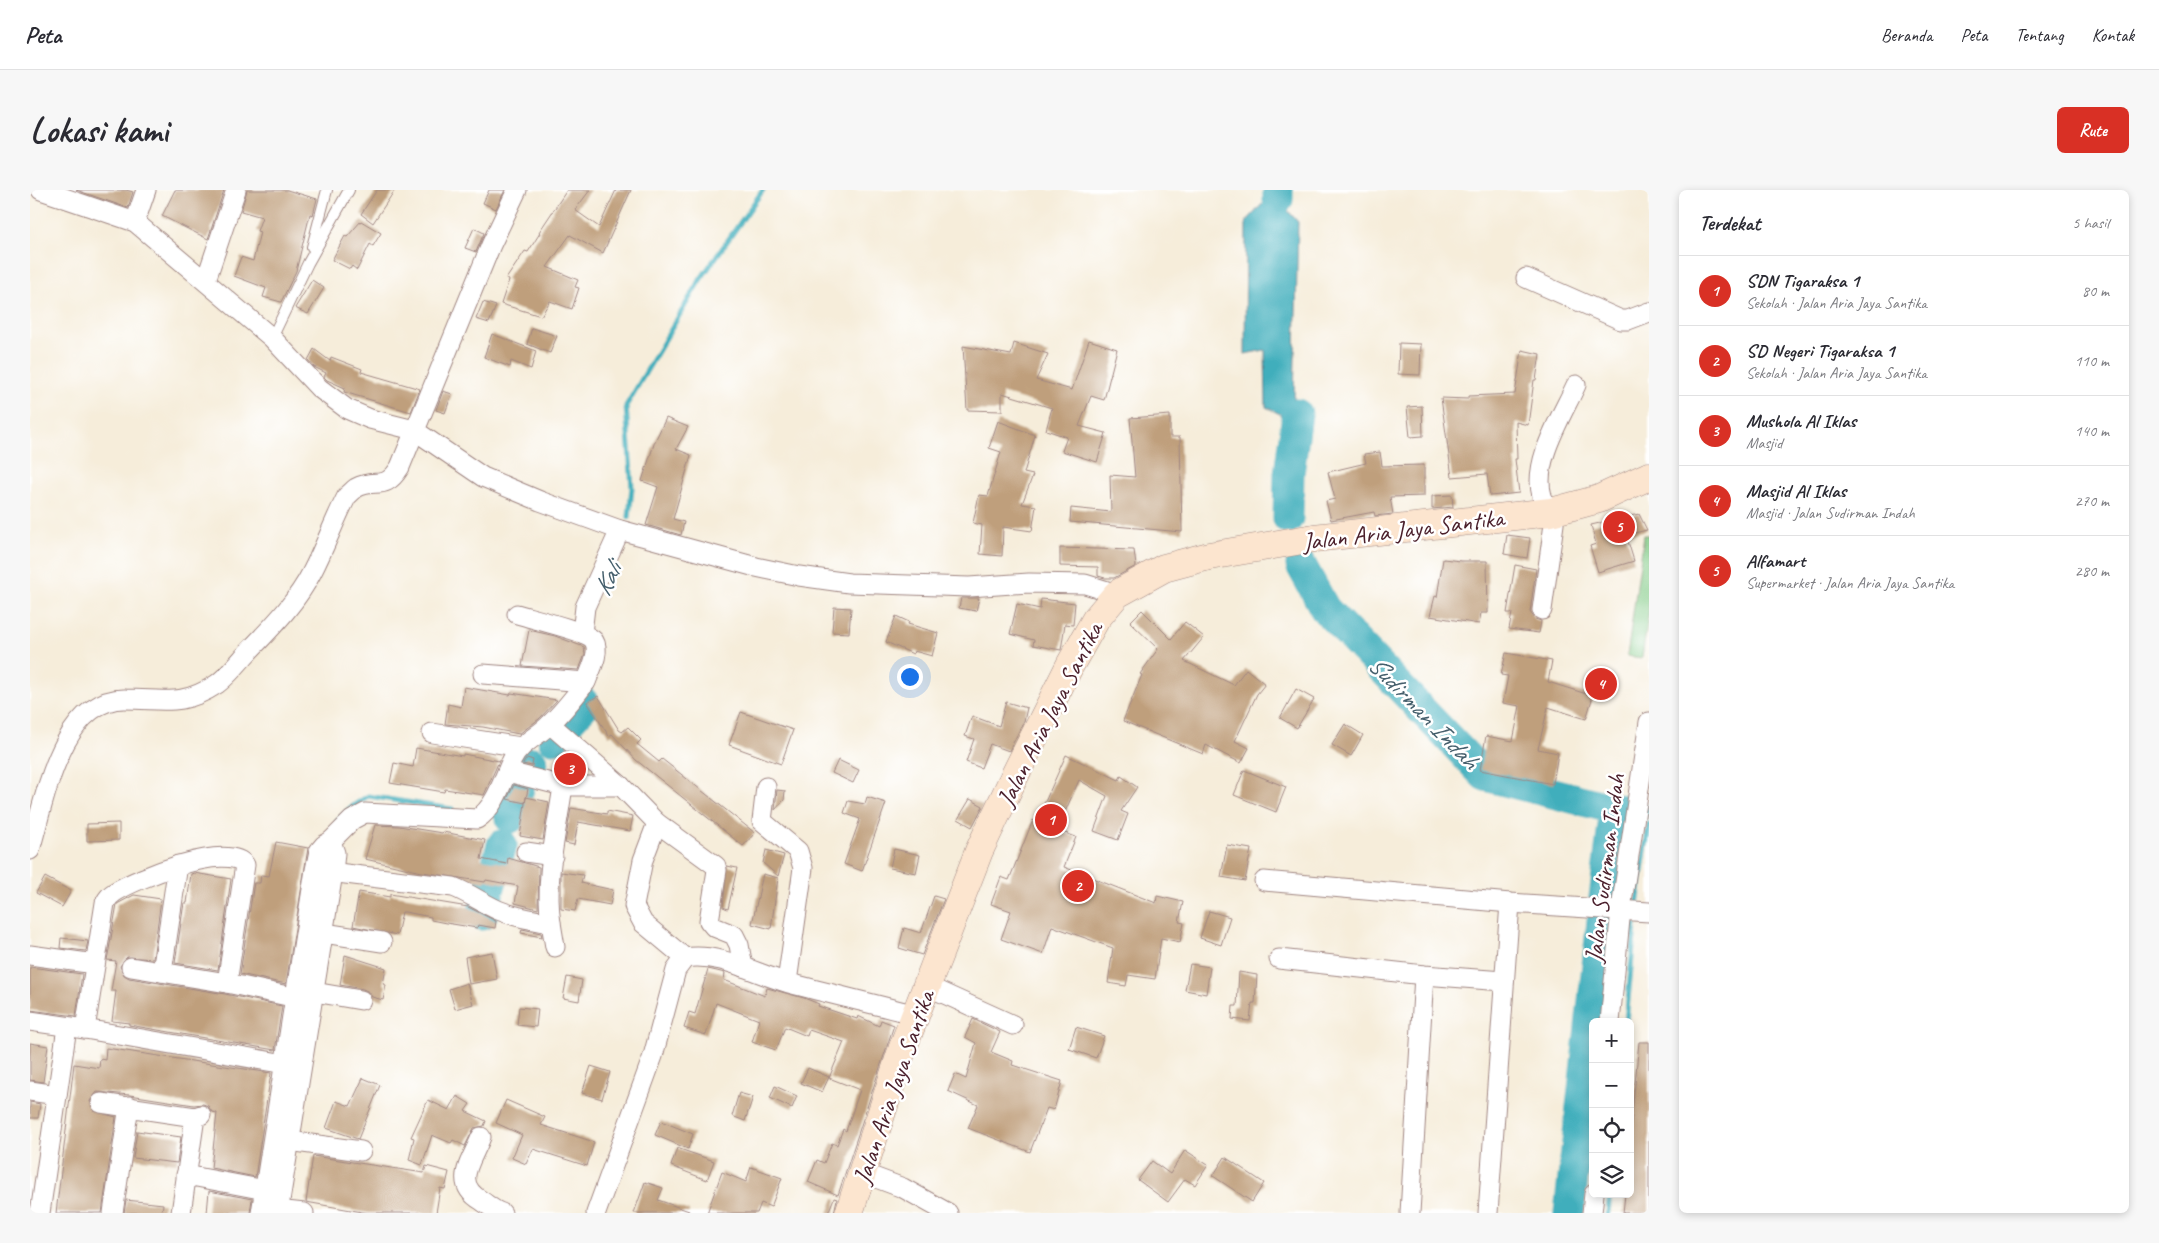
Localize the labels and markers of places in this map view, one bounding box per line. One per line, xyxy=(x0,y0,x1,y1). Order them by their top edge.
pin: 5 xyxy=(1603,508,1635,546)
pin: 4 xyxy=(1585,665,1617,703)
pin: 3 xyxy=(554,750,586,788)
pin: 1 xyxy=(1035,801,1067,839)
pin: 2 xyxy=(1062,867,1094,905)

